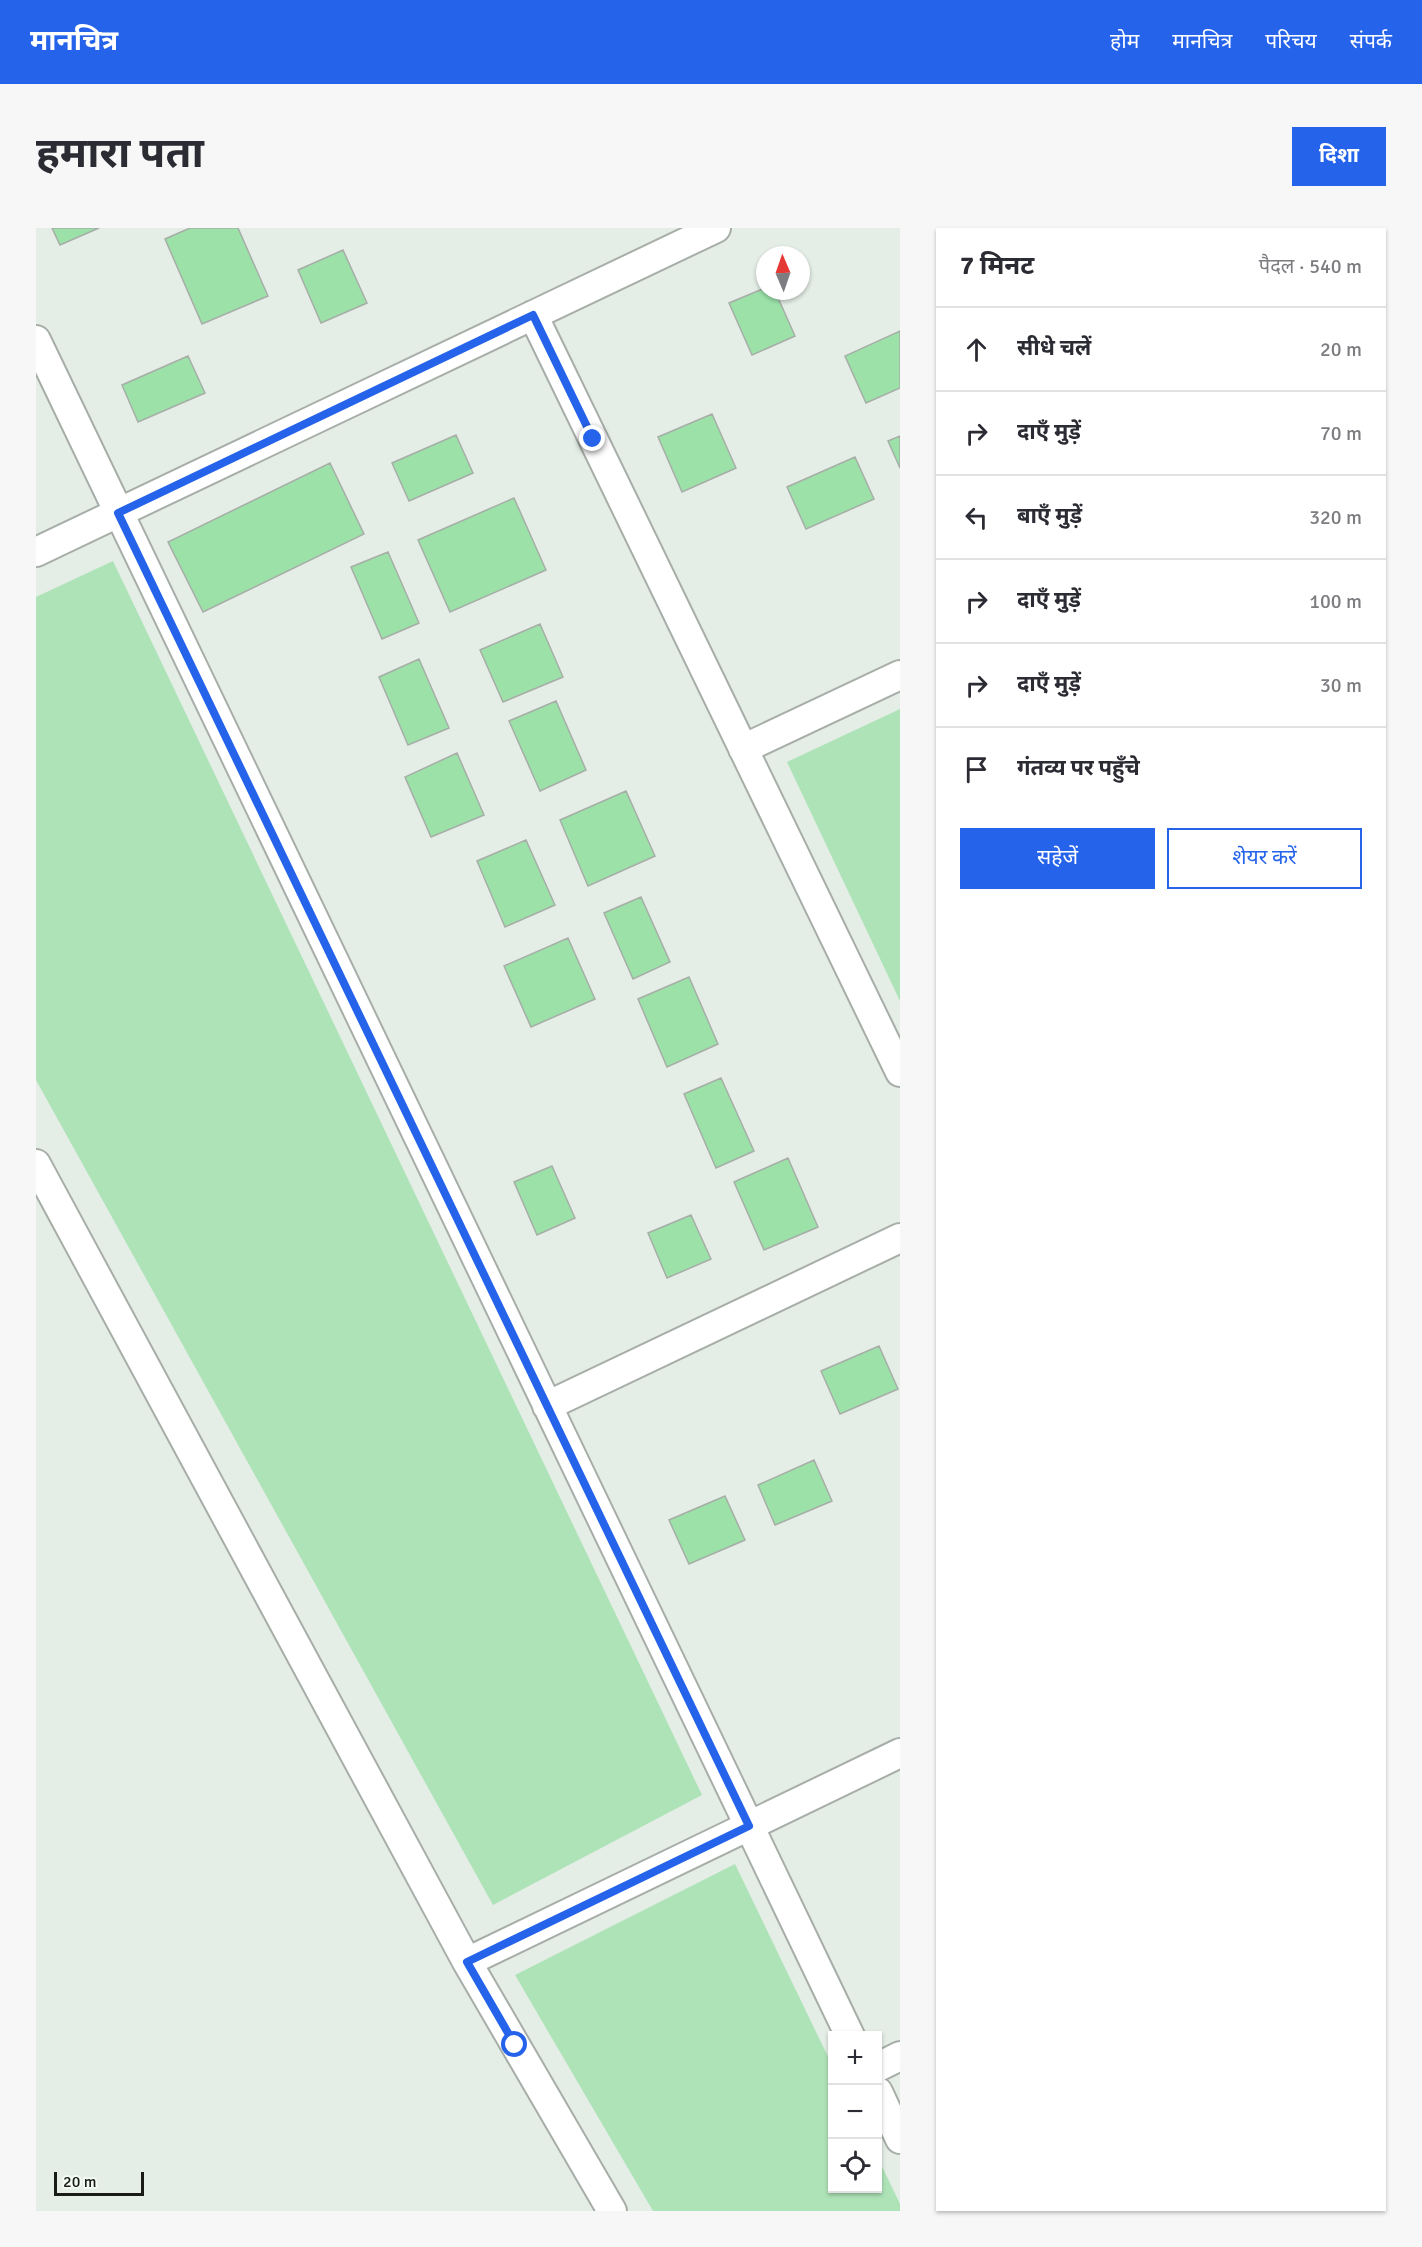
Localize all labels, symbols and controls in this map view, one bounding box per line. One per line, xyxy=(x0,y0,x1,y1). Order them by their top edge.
text: मानचित्र xyxy=(30,24,118,58)
text: होम xyxy=(1110,28,1139,54)
text: मानचित्र xyxy=(1172,28,1232,54)
text: परिचय xyxy=(1265,28,1317,54)
text: संपर्क xyxy=(1350,28,1392,54)
button: दिशा xyxy=(1292,127,1386,186)
text: हमारा पता xyxy=(36,128,204,179)
north arrow xyxy=(756,246,810,300)
text: 7 मिनट xyxy=(960,250,1034,282)
text: पैदल · 540 m xyxy=(1259,254,1362,279)
icon: ahead xyxy=(960,333,993,366)
text: सीधे चलें xyxy=(1017,334,1091,361)
text: 20 m xyxy=(1320,337,1362,362)
icon: right xyxy=(960,417,993,450)
text: दाएँ मुड़ें xyxy=(1017,418,1081,445)
text: 70 m xyxy=(1320,421,1362,446)
route end xyxy=(579,425,605,451)
icon: left xyxy=(960,501,993,534)
text: बाएँ मुड़ें xyxy=(1017,502,1082,529)
text: 320 m xyxy=(1309,505,1362,530)
icon: right xyxy=(960,585,993,618)
text: दाएँ मुड़ें xyxy=(1017,586,1081,613)
text: 100 m xyxy=(1309,589,1362,614)
icon: right xyxy=(960,669,993,702)
text: दाएँ मुड़ें xyxy=(1017,670,1081,697)
text: 30 m xyxy=(1320,673,1362,698)
icon: arrive xyxy=(960,753,993,786)
text: गंतव्य पर पहुँचे xyxy=(1017,754,1140,781)
button: सहेजें xyxy=(960,828,1155,889)
button: शेयर करें xyxy=(1167,828,1362,889)
route start xyxy=(501,2031,527,2057)
map controls xyxy=(828,2031,882,2193)
button: + xyxy=(828,2031,882,2085)
button: − xyxy=(828,2085,882,2139)
button: locate xyxy=(828,2139,882,2193)
scale bar xyxy=(54,2169,144,2196)
text: 20 m xyxy=(63,2172,97,2192)

